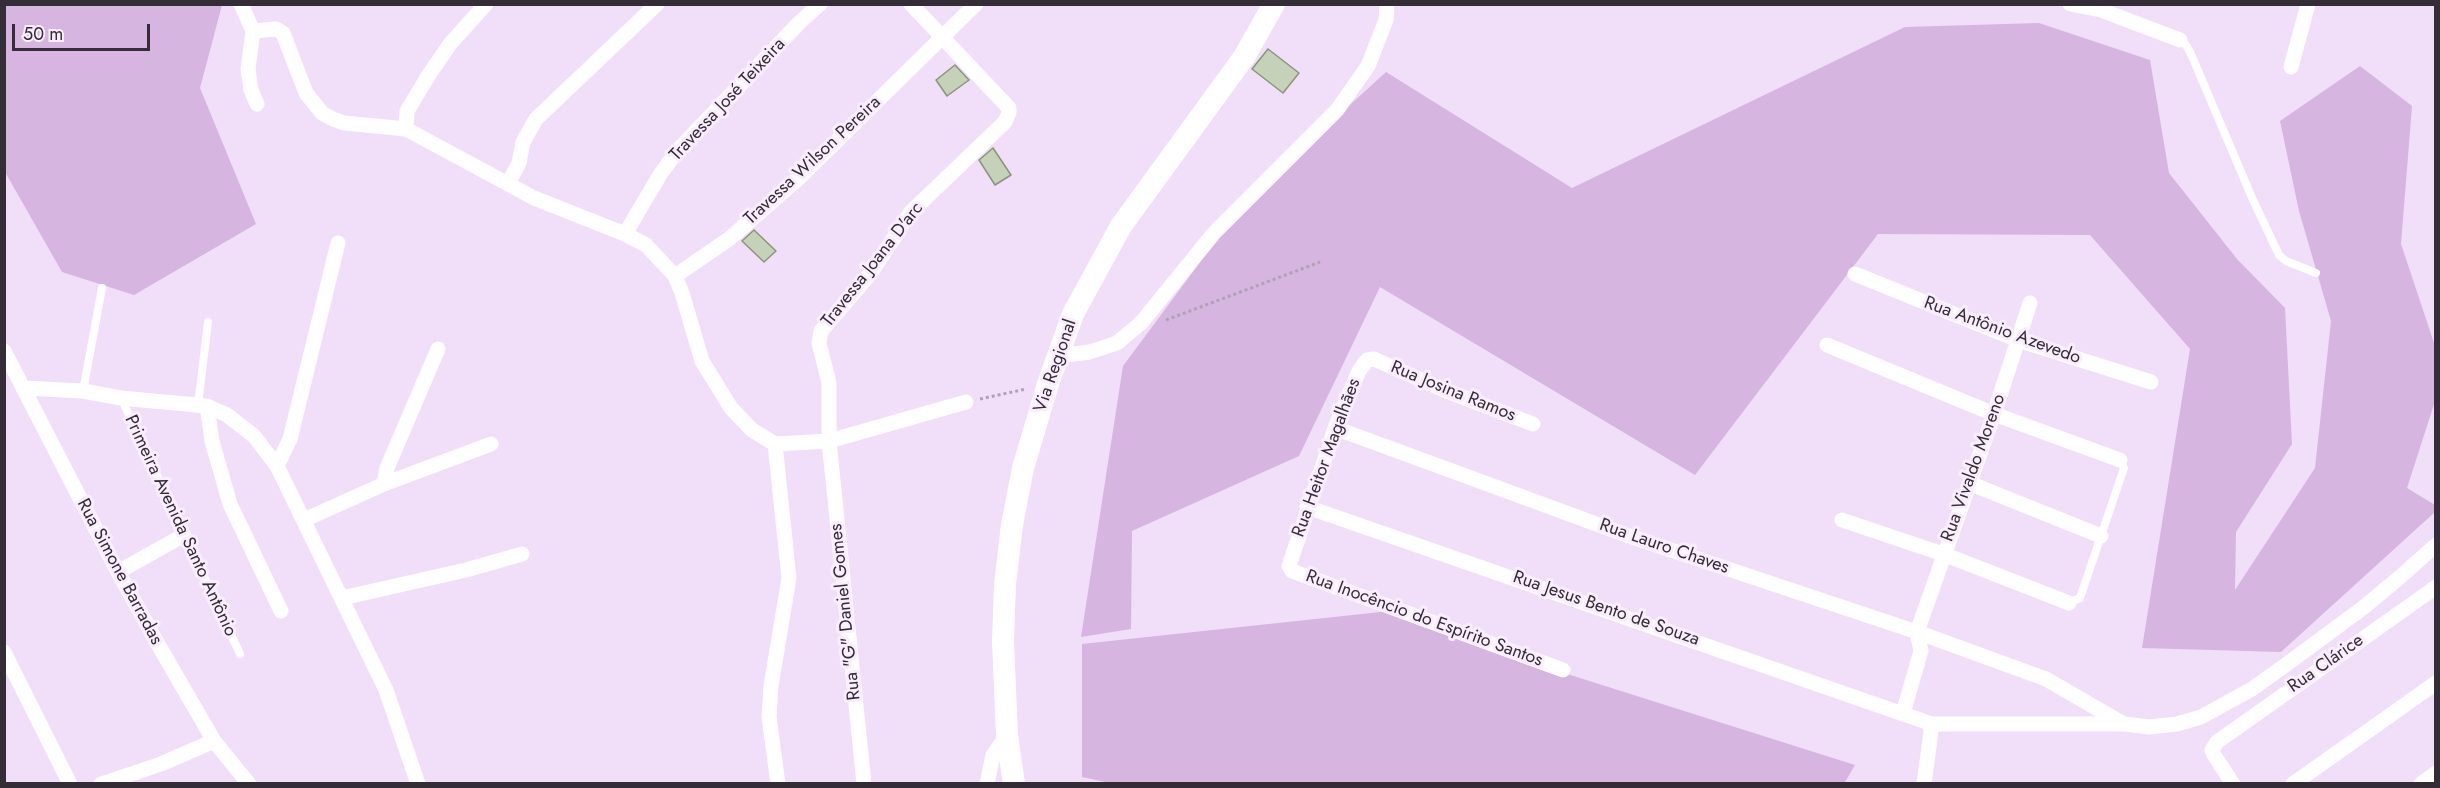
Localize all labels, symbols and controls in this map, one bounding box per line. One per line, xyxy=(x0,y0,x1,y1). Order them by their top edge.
scale bar xyxy=(15,12,153,50)
text: 50 m xyxy=(23,21,63,47)
street label: Travessa José Teixeira xyxy=(666,34,790,166)
street label: Travessa Wilson Pereira xyxy=(740,92,886,230)
street label: Travessa Joana D'arc xyxy=(818,198,928,332)
street label: Rua Antônio Azevedo xyxy=(1921,293,2083,369)
street label: Via Regional xyxy=(1030,317,1082,415)
street label: Rua Josina Ramos xyxy=(1387,357,1519,427)
street label: Rua Heitor Magalhães xyxy=(1288,376,1366,540)
street label: Rua Vivaldo Moreno xyxy=(1937,391,2011,545)
street label: Primeira Avenida Santo Antônio xyxy=(119,412,241,640)
street label: Rua Simone Barradas xyxy=(71,495,167,649)
street label: Rua Lauro Chaves xyxy=(1596,515,1732,579)
street label: Rua "G" Daniel Gomes xyxy=(826,523,866,701)
street label: Rua Inocêncio do Espírito Santos xyxy=(1303,566,1545,672)
street label: Rua Jesus Bento de Souza xyxy=(1510,567,1702,651)
street label: Rua Clárice xyxy=(2284,630,2368,698)

